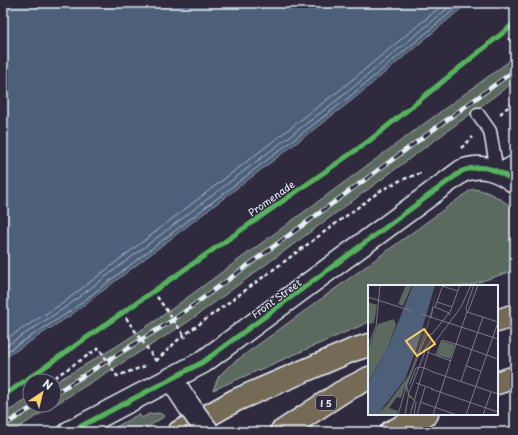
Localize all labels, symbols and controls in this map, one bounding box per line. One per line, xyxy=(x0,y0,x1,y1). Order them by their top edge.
street label: Promenade xyxy=(245,176,297,220)
street label: Front Street xyxy=(248,275,304,321)
inset map xyxy=(368,285,498,415)
north arrow xyxy=(22,373,62,413)
text: N xyxy=(40,375,57,394)
road number: I 5 xyxy=(316,396,336,410)

